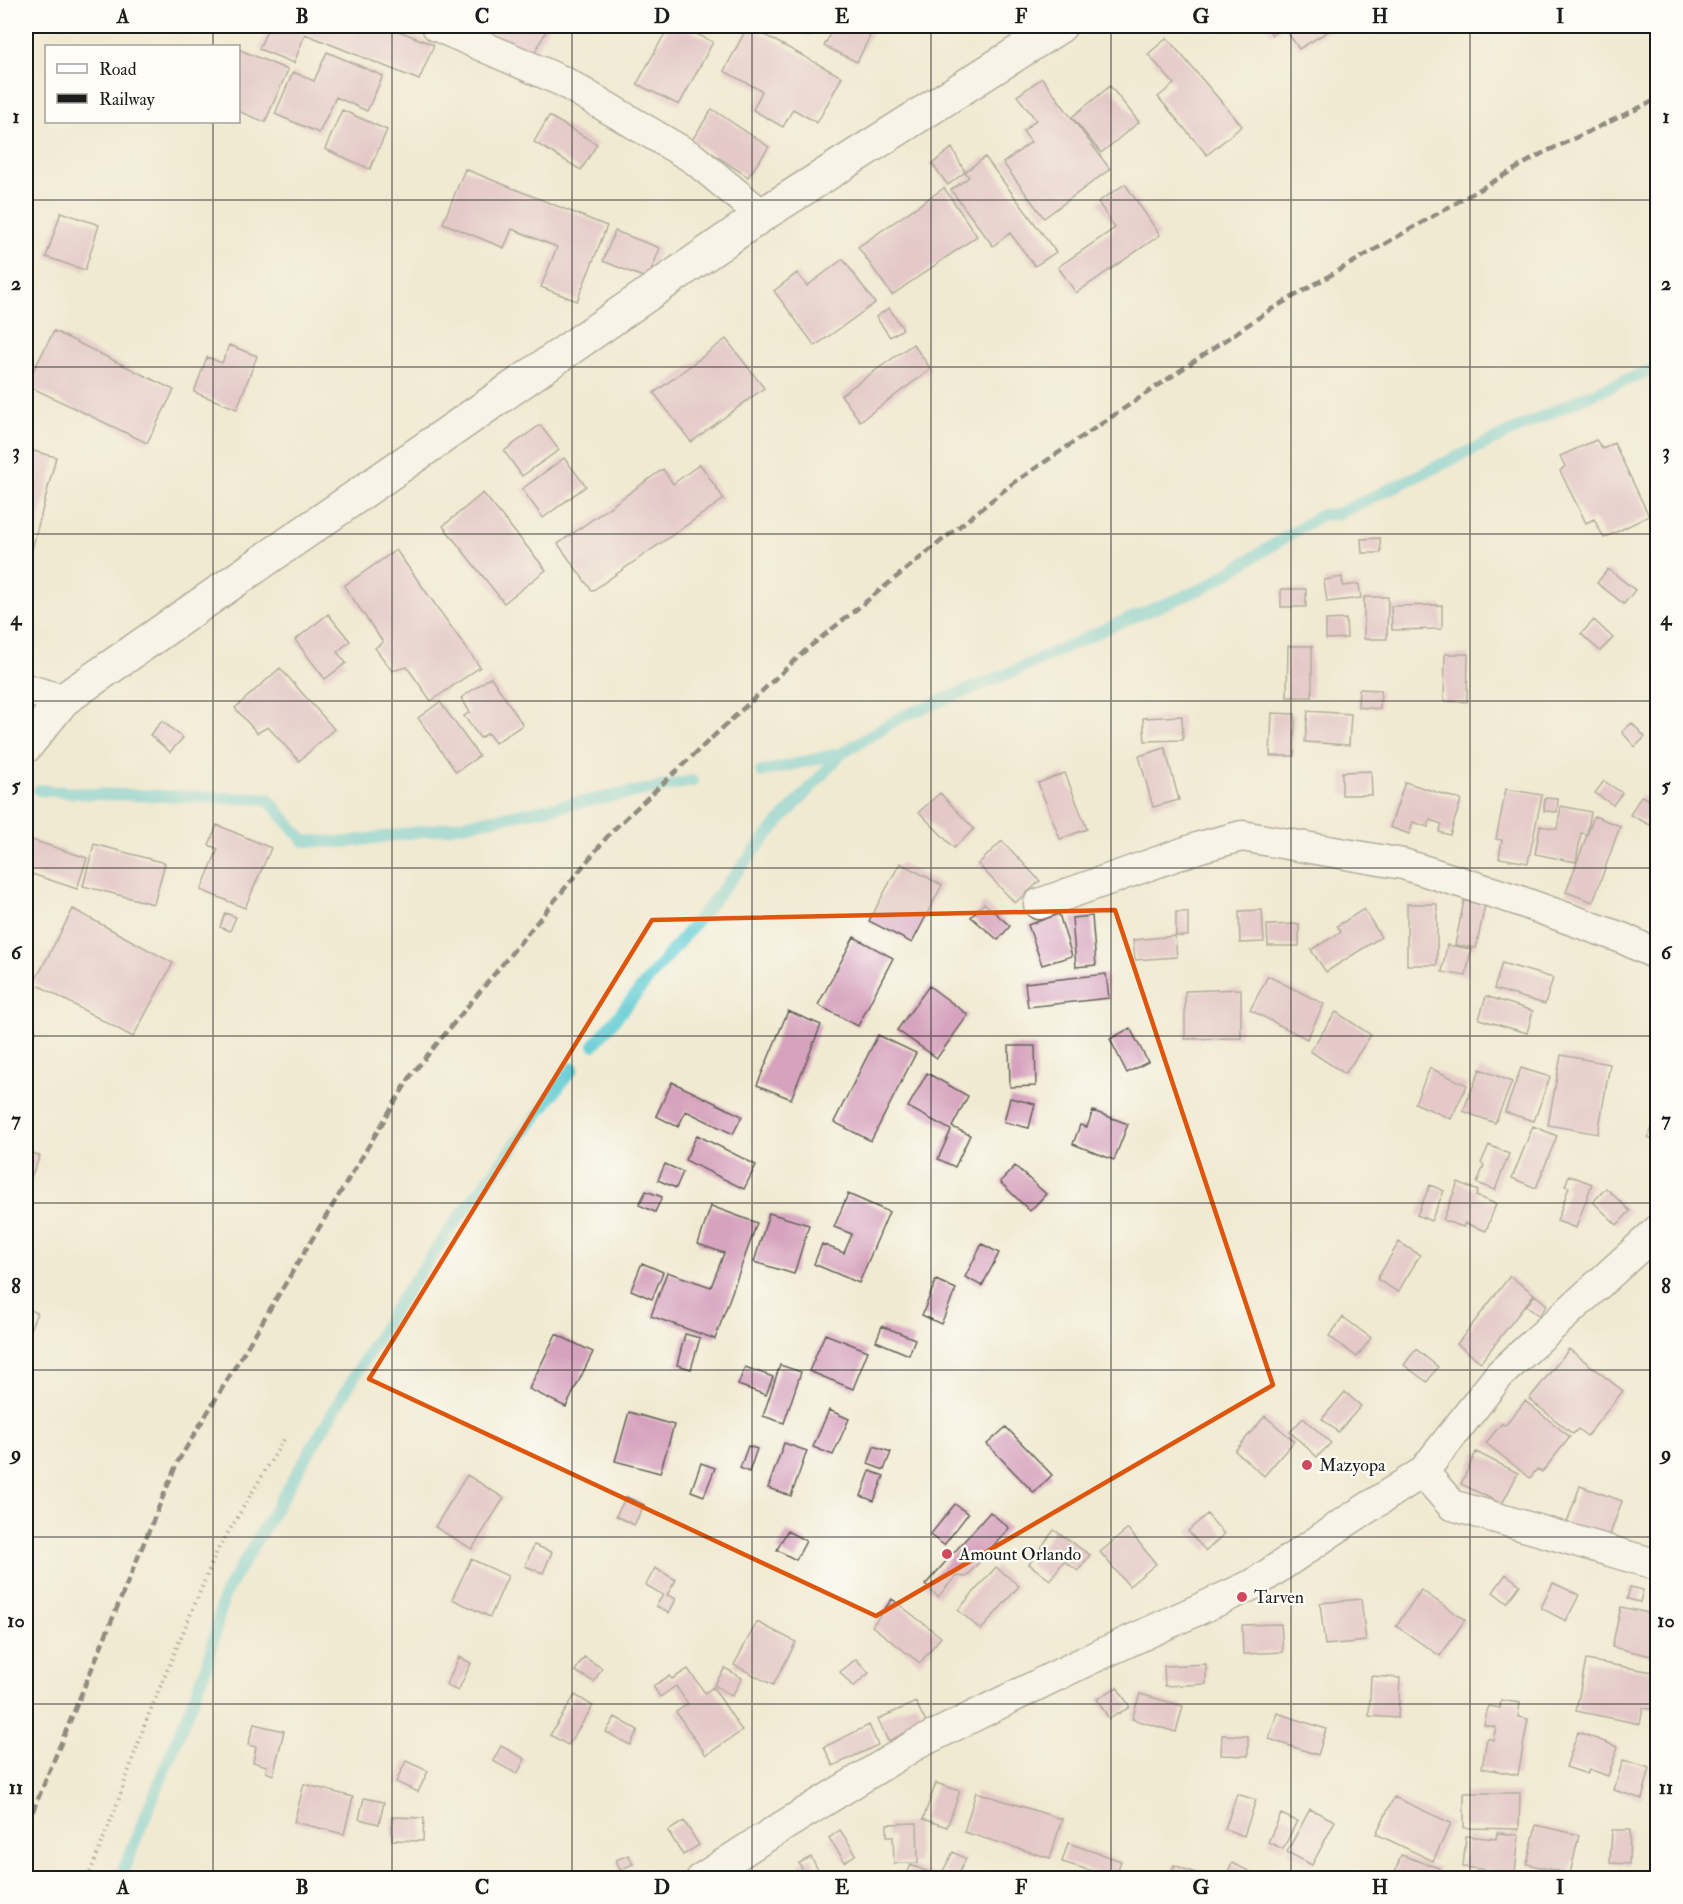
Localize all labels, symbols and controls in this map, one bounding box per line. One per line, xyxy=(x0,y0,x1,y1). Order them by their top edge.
text: A xyxy=(116,4,130,29)
text: B xyxy=(295,4,309,29)
text: C xyxy=(475,4,489,29)
text: D xyxy=(654,4,670,29)
text: E xyxy=(835,4,850,29)
text: F xyxy=(1015,4,1028,29)
text: G xyxy=(1193,4,1210,29)
text: H xyxy=(1372,4,1388,29)
text: I xyxy=(1556,4,1564,29)
legend xyxy=(45,45,240,123)
text: Road xyxy=(99,58,137,81)
text: Railway xyxy=(99,88,156,111)
text: 1 xyxy=(12,104,20,129)
text: 1 xyxy=(1662,104,1670,129)
text: 2 xyxy=(11,271,21,296)
text: 2 xyxy=(1661,271,1671,296)
text: 3 xyxy=(12,439,20,464)
text: 3 xyxy=(1662,439,1670,464)
text: 4 xyxy=(10,606,23,631)
text: 4 xyxy=(1660,606,1673,631)
text: 5 xyxy=(12,773,22,798)
text: 5 xyxy=(1662,773,1672,798)
text: 6 xyxy=(11,940,23,965)
text: 6 xyxy=(1661,940,1673,965)
text: 7 xyxy=(11,1107,21,1132)
text: 7 xyxy=(1661,1107,1671,1132)
text: 8 xyxy=(11,1274,21,1299)
text: 8 xyxy=(1661,1274,1671,1299)
text: 9 xyxy=(9,1441,21,1466)
text: 9 xyxy=(1659,1441,1671,1466)
place label: Mazyopa xyxy=(1319,1454,1386,1477)
marker: Mazyopa xyxy=(1300,1458,1314,1472)
place label: Amount Orlando xyxy=(958,1543,1081,1566)
marker: Amount Orlando xyxy=(940,1547,954,1561)
place label: Tarven xyxy=(1254,1586,1304,1609)
marker: Tarven xyxy=(1235,1590,1249,1604)
text: 10 xyxy=(7,1608,25,1633)
text: 10 xyxy=(1657,1608,1675,1633)
text: 11 xyxy=(9,1775,23,1800)
text: 11 xyxy=(1659,1775,1673,1800)
text: A xyxy=(116,1875,130,1900)
text: B xyxy=(295,1875,309,1900)
text: C xyxy=(475,1875,489,1900)
text: D xyxy=(654,1875,670,1900)
text: E xyxy=(835,1875,850,1900)
text: F xyxy=(1015,1875,1028,1900)
text: G xyxy=(1193,1875,1210,1900)
text: H xyxy=(1372,1875,1388,1900)
text: I xyxy=(1556,1875,1564,1900)

